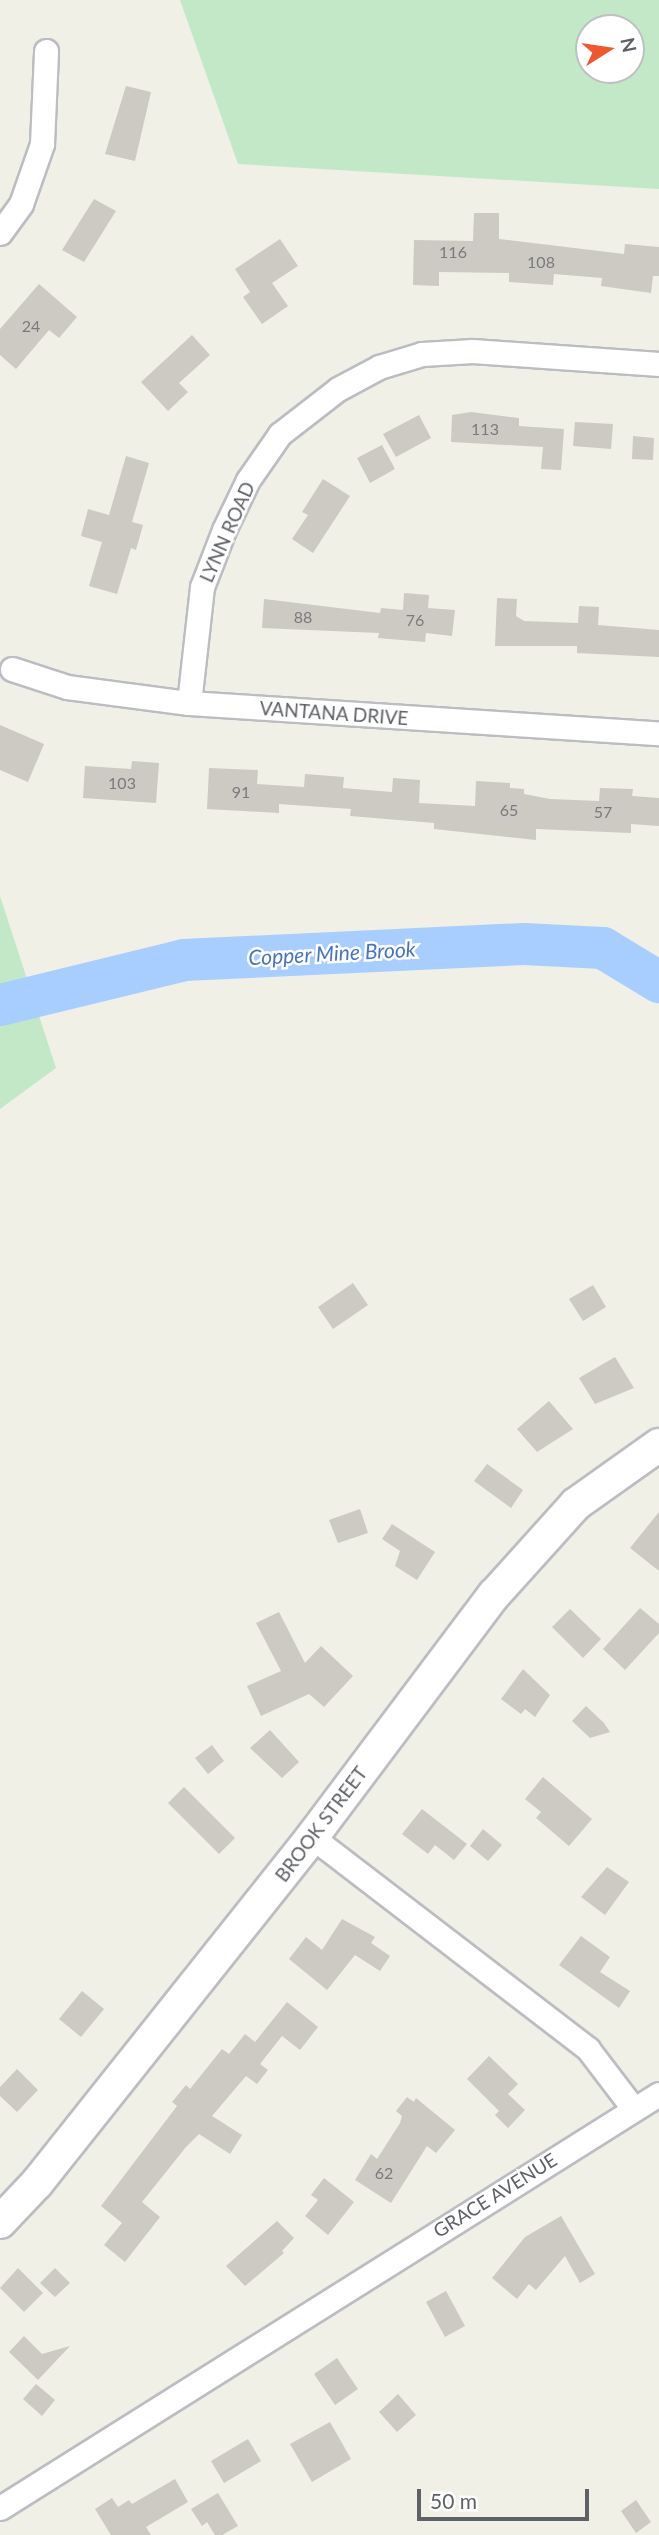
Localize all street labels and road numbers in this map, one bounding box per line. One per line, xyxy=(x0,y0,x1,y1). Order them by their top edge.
street label: LYNN ROAD xyxy=(195,478,259,586)
street label: VANTANA DRIVE xyxy=(259,696,409,730)
street label: BROOK STREET xyxy=(270,1762,372,1886)
street label: GRACE AVENUE xyxy=(429,2148,561,2242)

